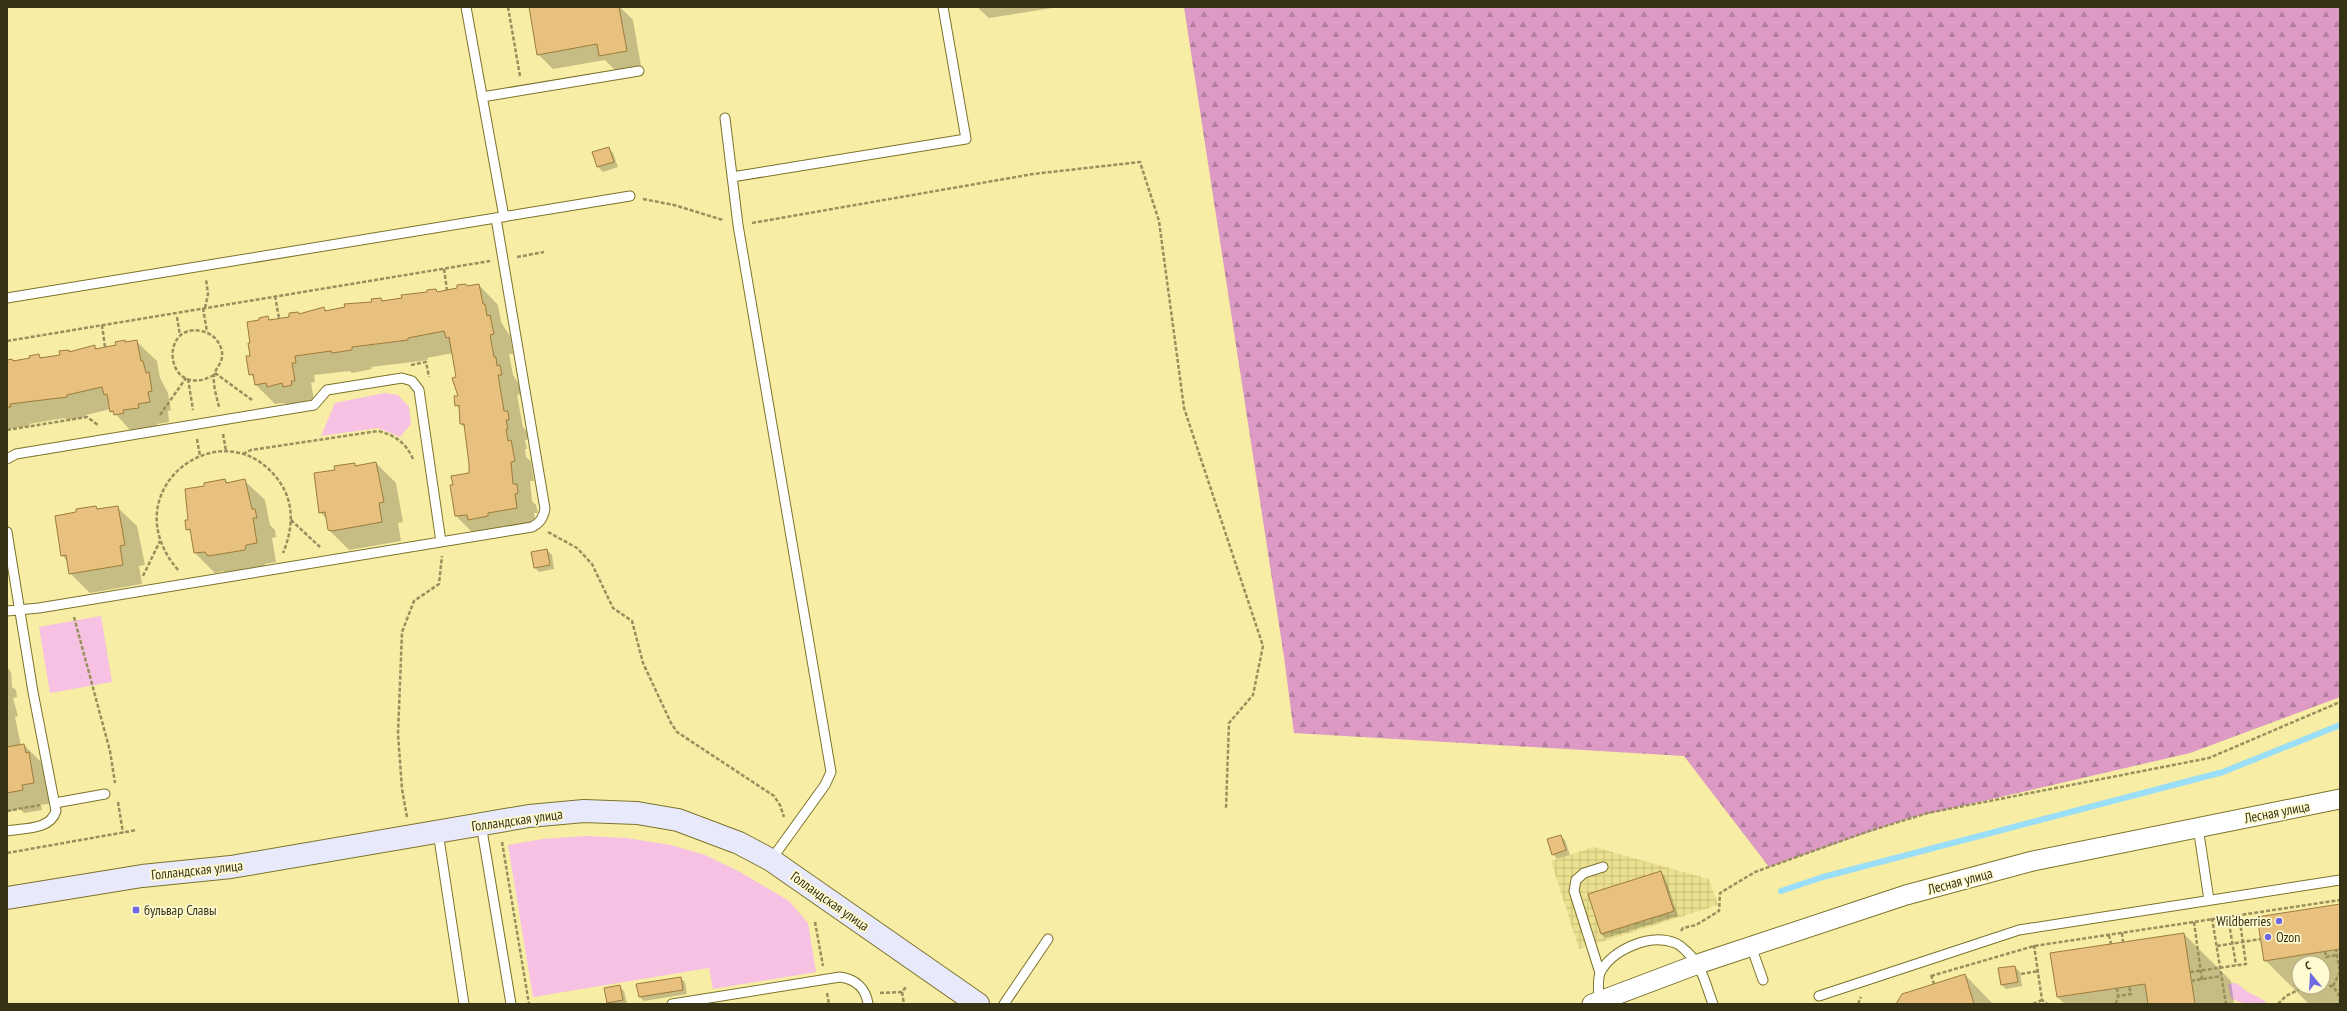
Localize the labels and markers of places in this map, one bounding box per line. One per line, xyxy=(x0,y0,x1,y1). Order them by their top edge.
place label: бульвар Славы xyxy=(144,901,217,919)
marker: бульвар Славы xyxy=(131,905,141,915)
place label: Wildberries xyxy=(2216,912,2271,930)
marker: Wildberries xyxy=(2274,916,2284,926)
place label: Ozon xyxy=(2276,928,2301,946)
marker: Ozon xyxy=(2263,932,2273,942)

